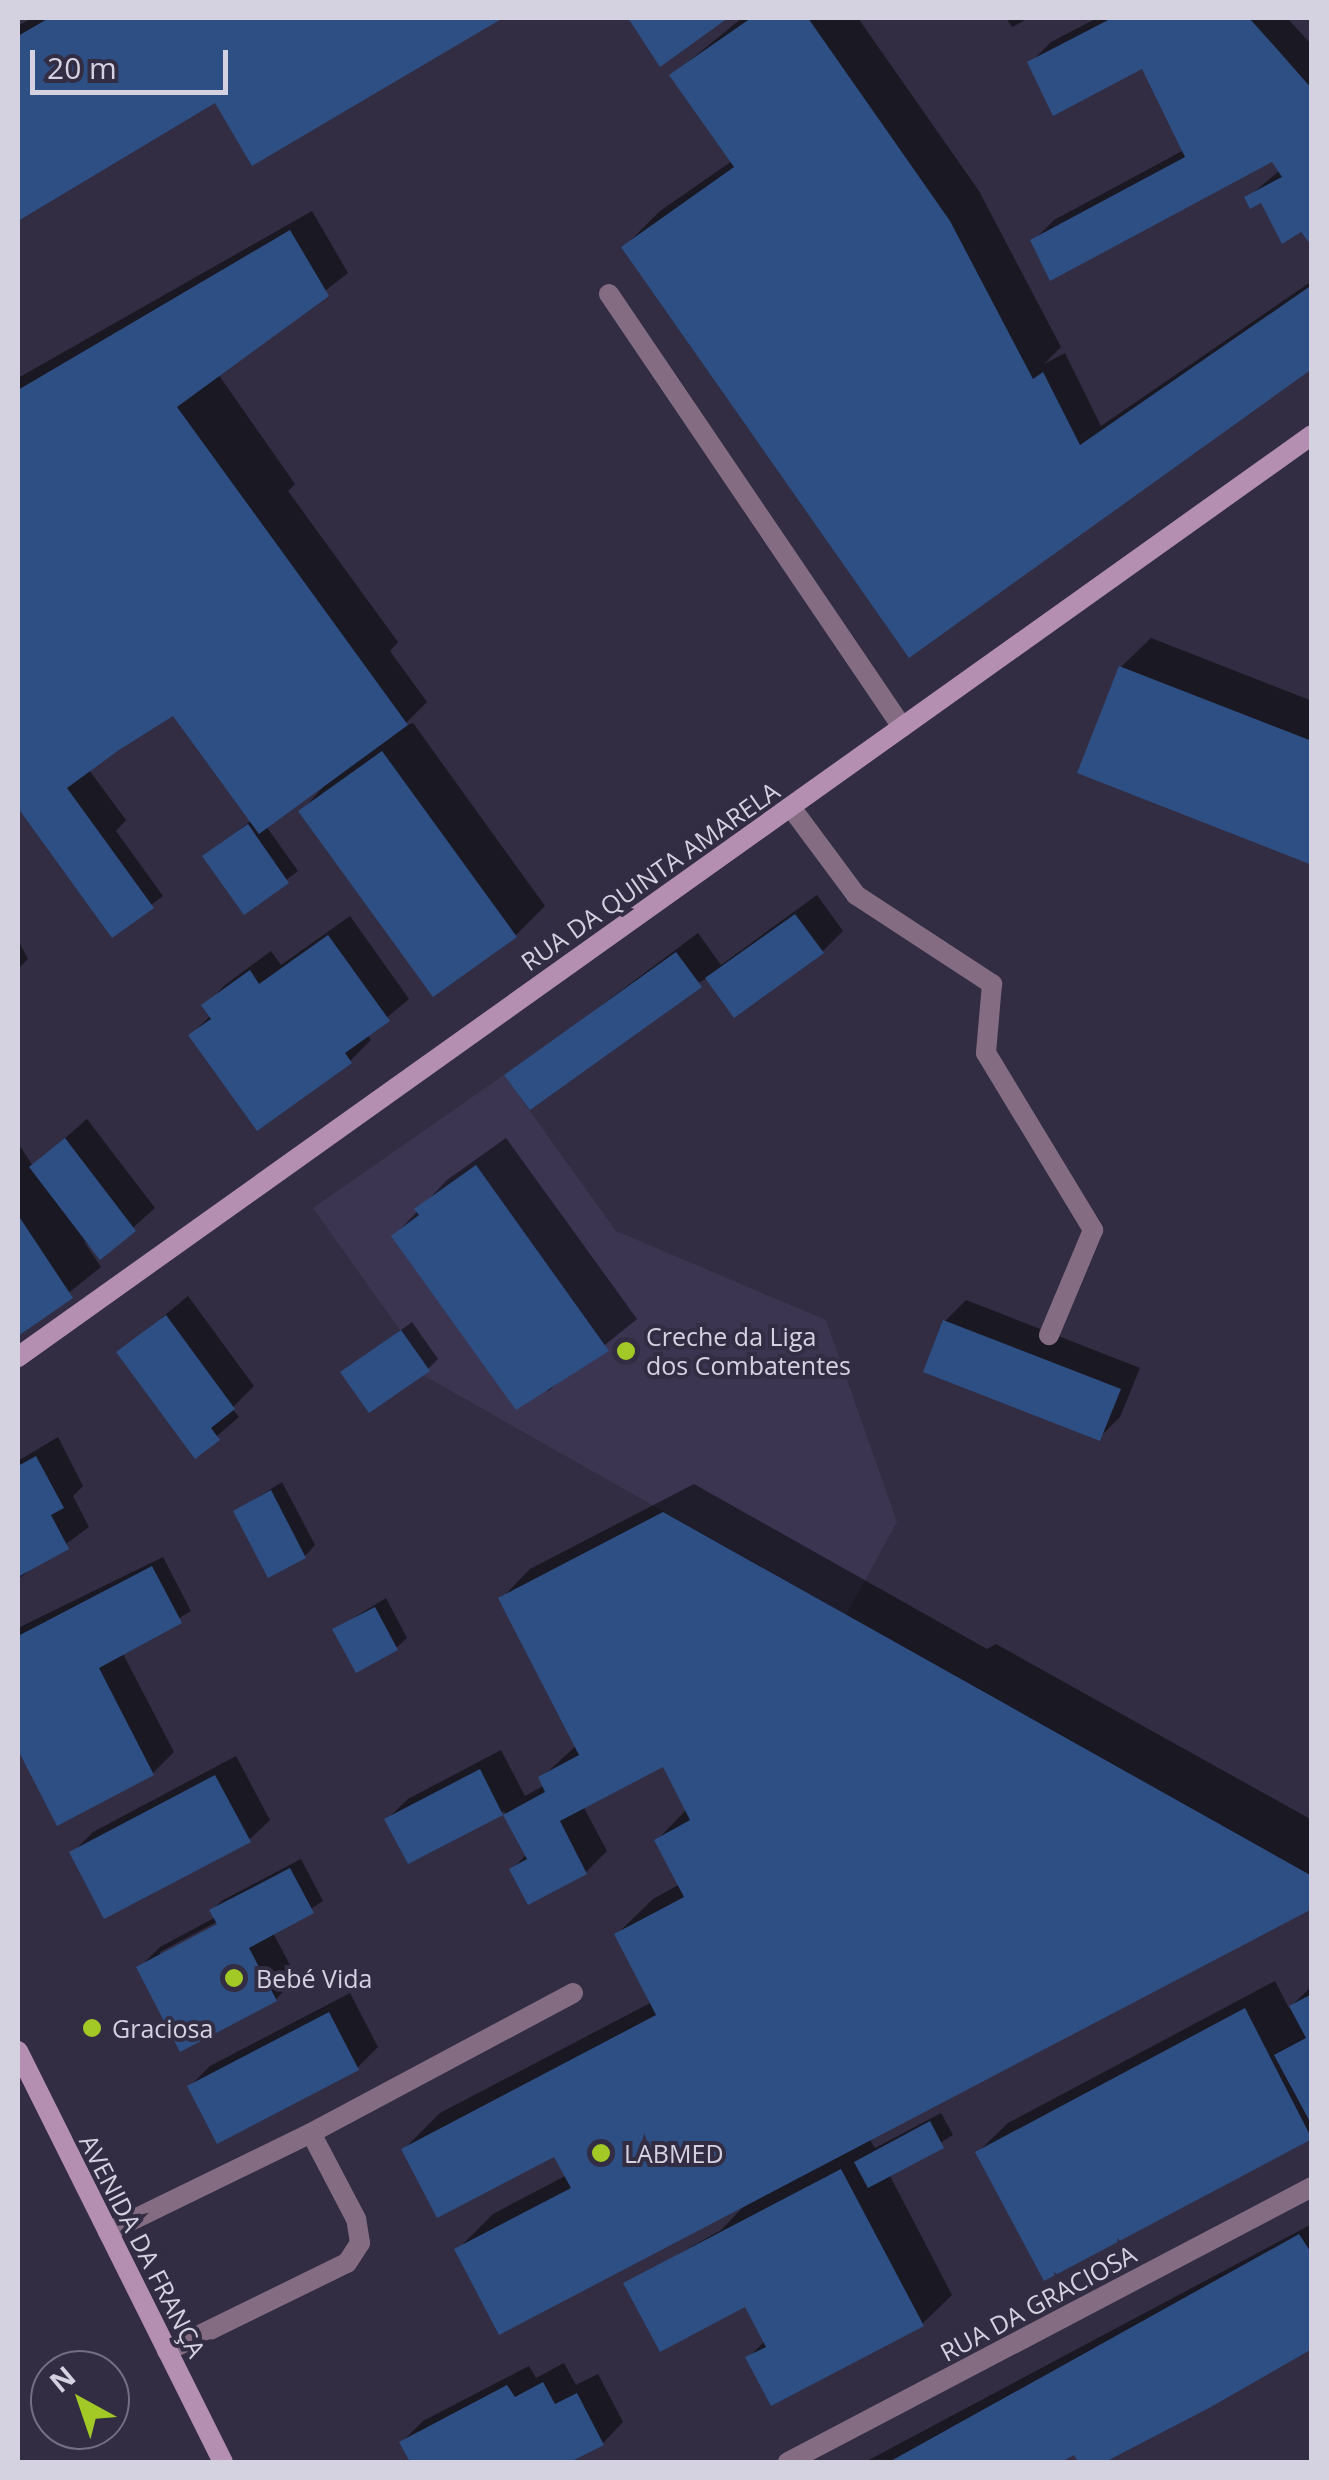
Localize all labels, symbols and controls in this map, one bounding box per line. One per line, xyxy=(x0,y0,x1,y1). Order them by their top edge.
scale bar xyxy=(35,30,232,92)
text: 20 m xyxy=(47,47,117,88)
street label: RUA DA QUINTA AMARELA xyxy=(515,775,785,977)
place label: Creche da Liga dos Combatentes xyxy=(646,1322,851,1381)
marker: Creche da Liga dos Combatentes xyxy=(615,1340,637,1362)
place label: Bebé Vida xyxy=(256,1963,372,1993)
marker: Bebé Vida xyxy=(221,1965,247,1991)
place label: Graciosa xyxy=(112,2013,213,2043)
marker: Graciosa xyxy=(81,2017,103,2039)
street label: AVENIDA DA FRANÇA xyxy=(74,2130,212,2362)
place label: LABMED xyxy=(624,2138,724,2168)
marker: LABMED xyxy=(588,2140,614,2166)
street label: RUA DA GRACIOSA xyxy=(935,2239,1141,2367)
north arrow xyxy=(30,2350,130,2450)
text: N xyxy=(41,2357,83,2400)

